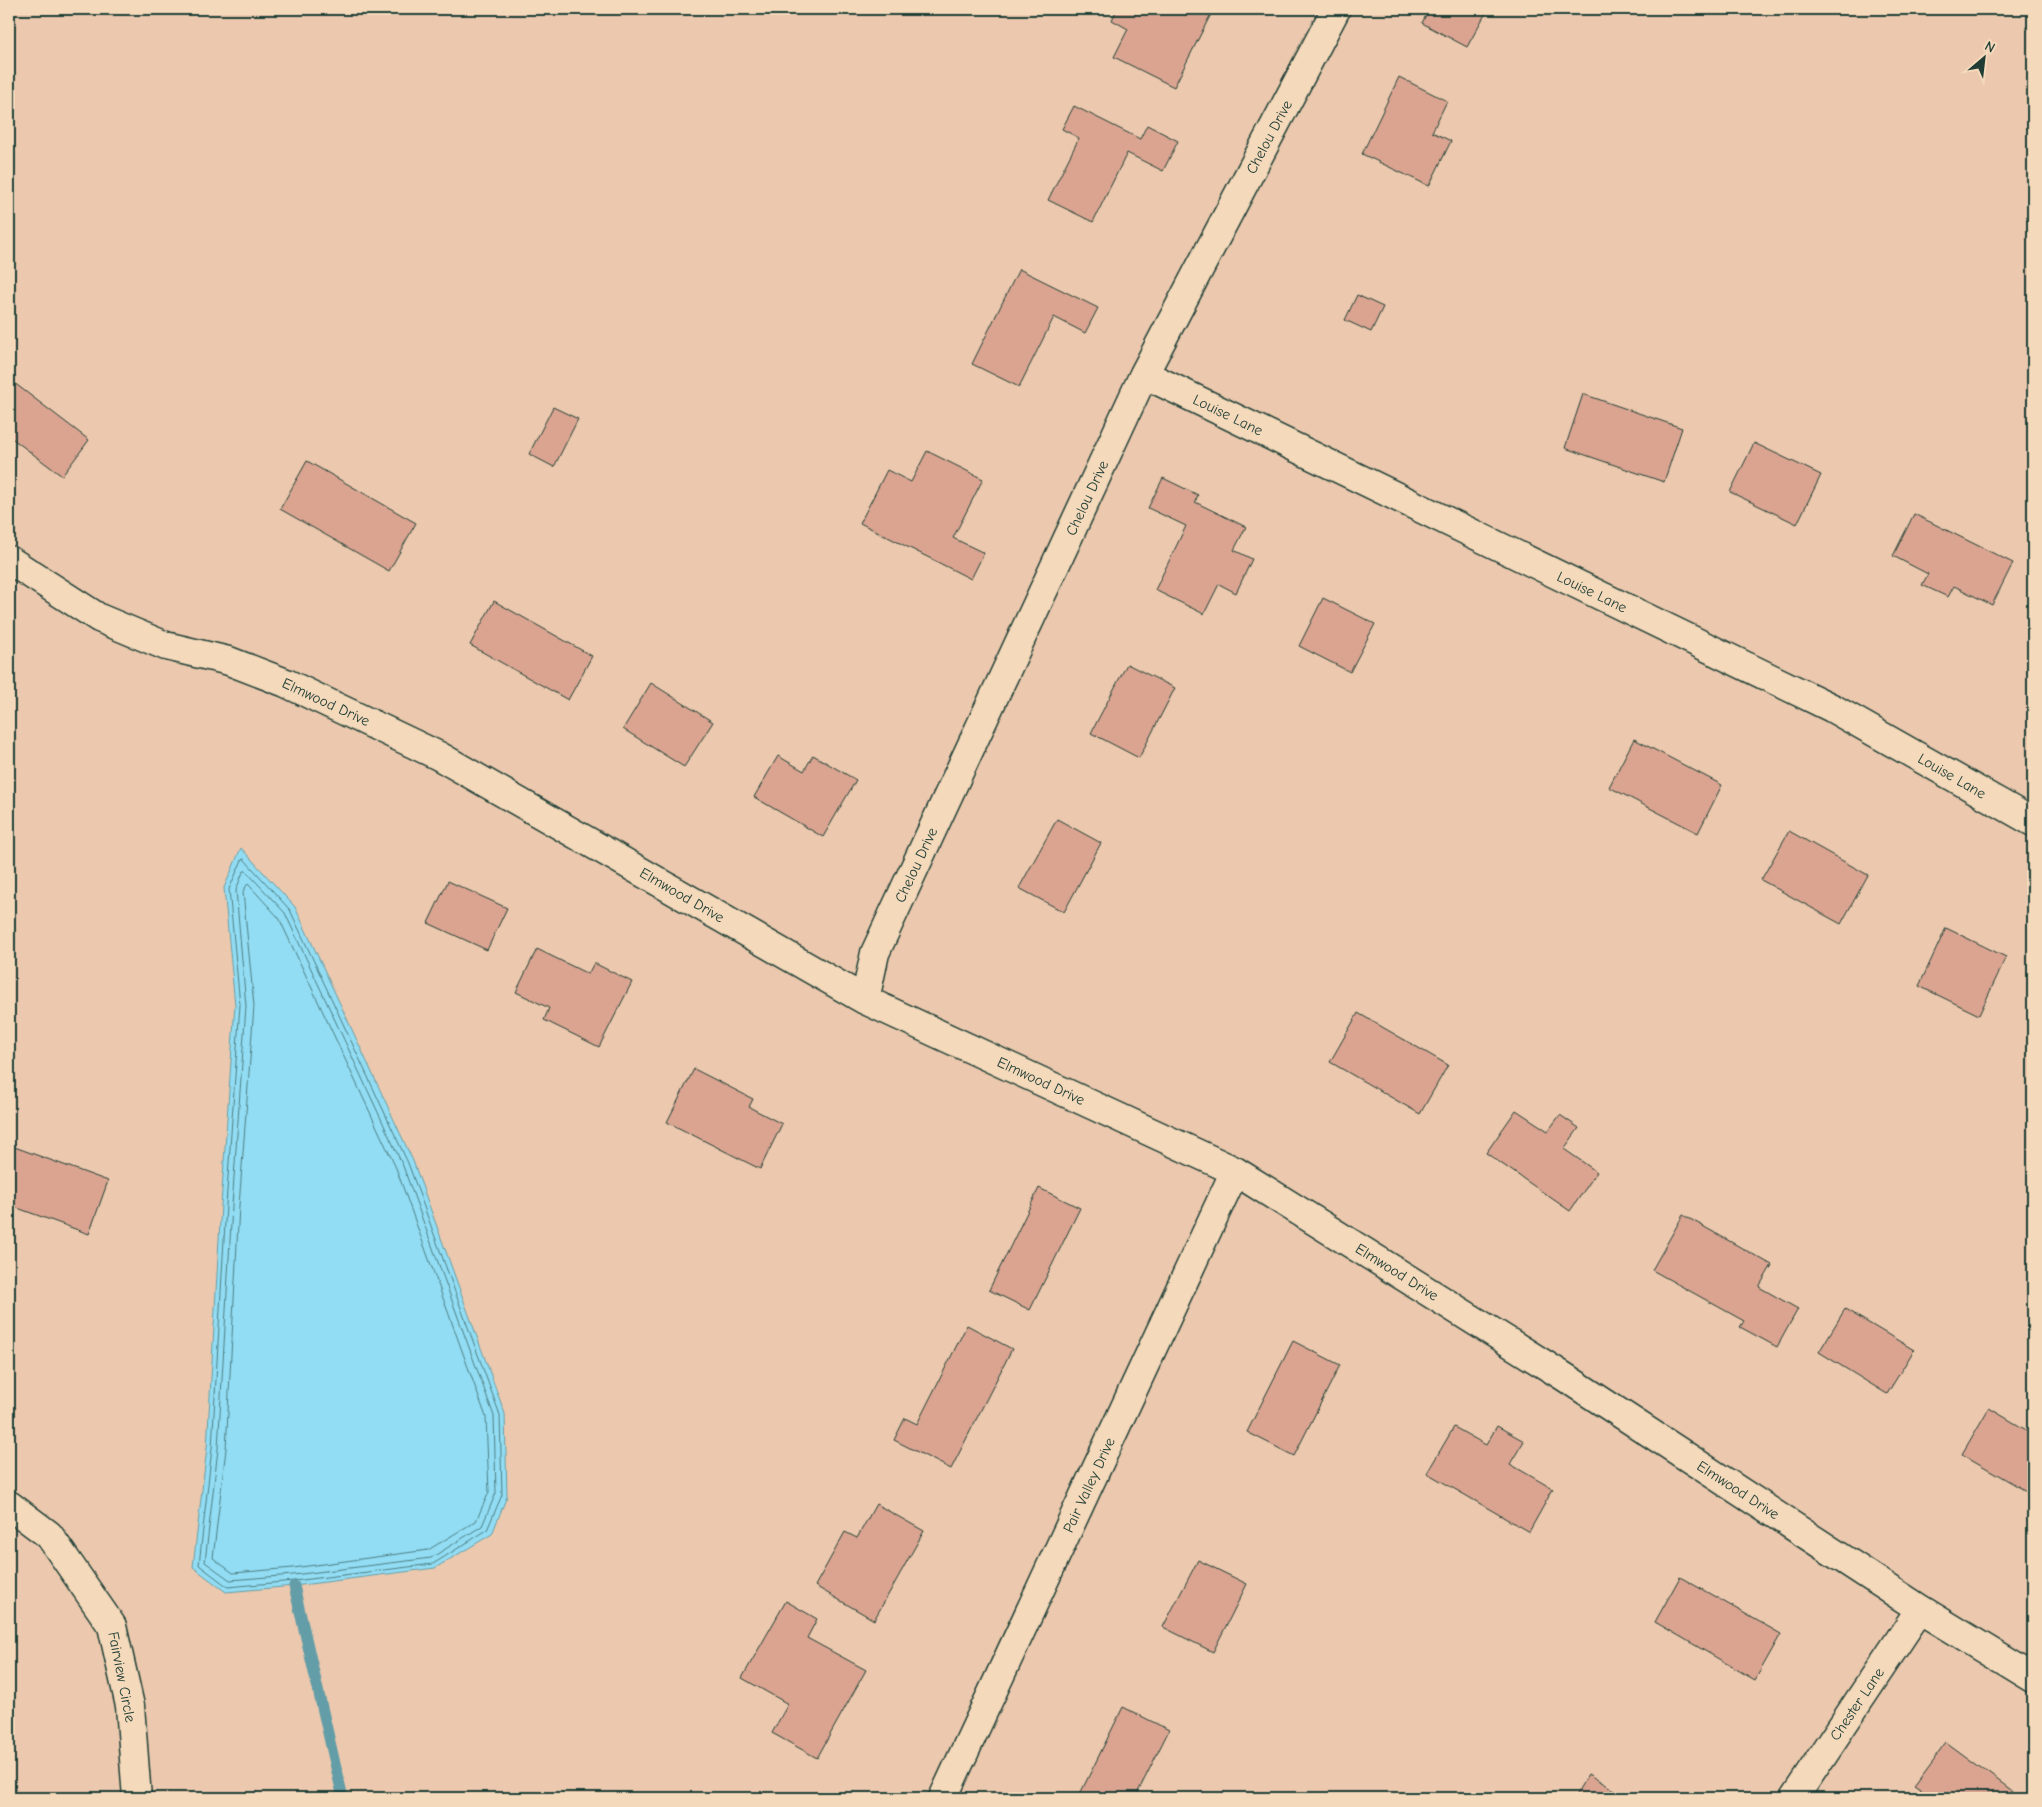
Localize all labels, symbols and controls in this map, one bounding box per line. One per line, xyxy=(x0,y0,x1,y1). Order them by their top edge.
north arrow xyxy=(1960,32,2010,82)
text: N xyxy=(1982,37,1998,57)
street label: Chelou Drive xyxy=(1242,97,1296,177)
street label: Louise Lane xyxy=(1190,390,1266,440)
street label: Chelou Drive xyxy=(1062,457,1112,538)
street label: Louise Lane xyxy=(1554,567,1630,617)
street label: Elmwood Drive xyxy=(279,674,373,730)
street label: Louise Lane xyxy=(1915,749,1990,803)
street label: Chelou Drive xyxy=(891,824,941,905)
street label: Elmwood Drive xyxy=(637,864,728,927)
street label: Elmwood Drive xyxy=(994,1053,1088,1109)
street label: Elmwood Drive xyxy=(1352,1239,1442,1305)
street label: Pair Valley Drive xyxy=(1059,1434,1119,1535)
street label: Elmwood Drive xyxy=(1693,1457,1783,1524)
street label: Fairview Circle xyxy=(104,1630,140,1724)
street label: Chester Lane xyxy=(1826,1664,1888,1744)

